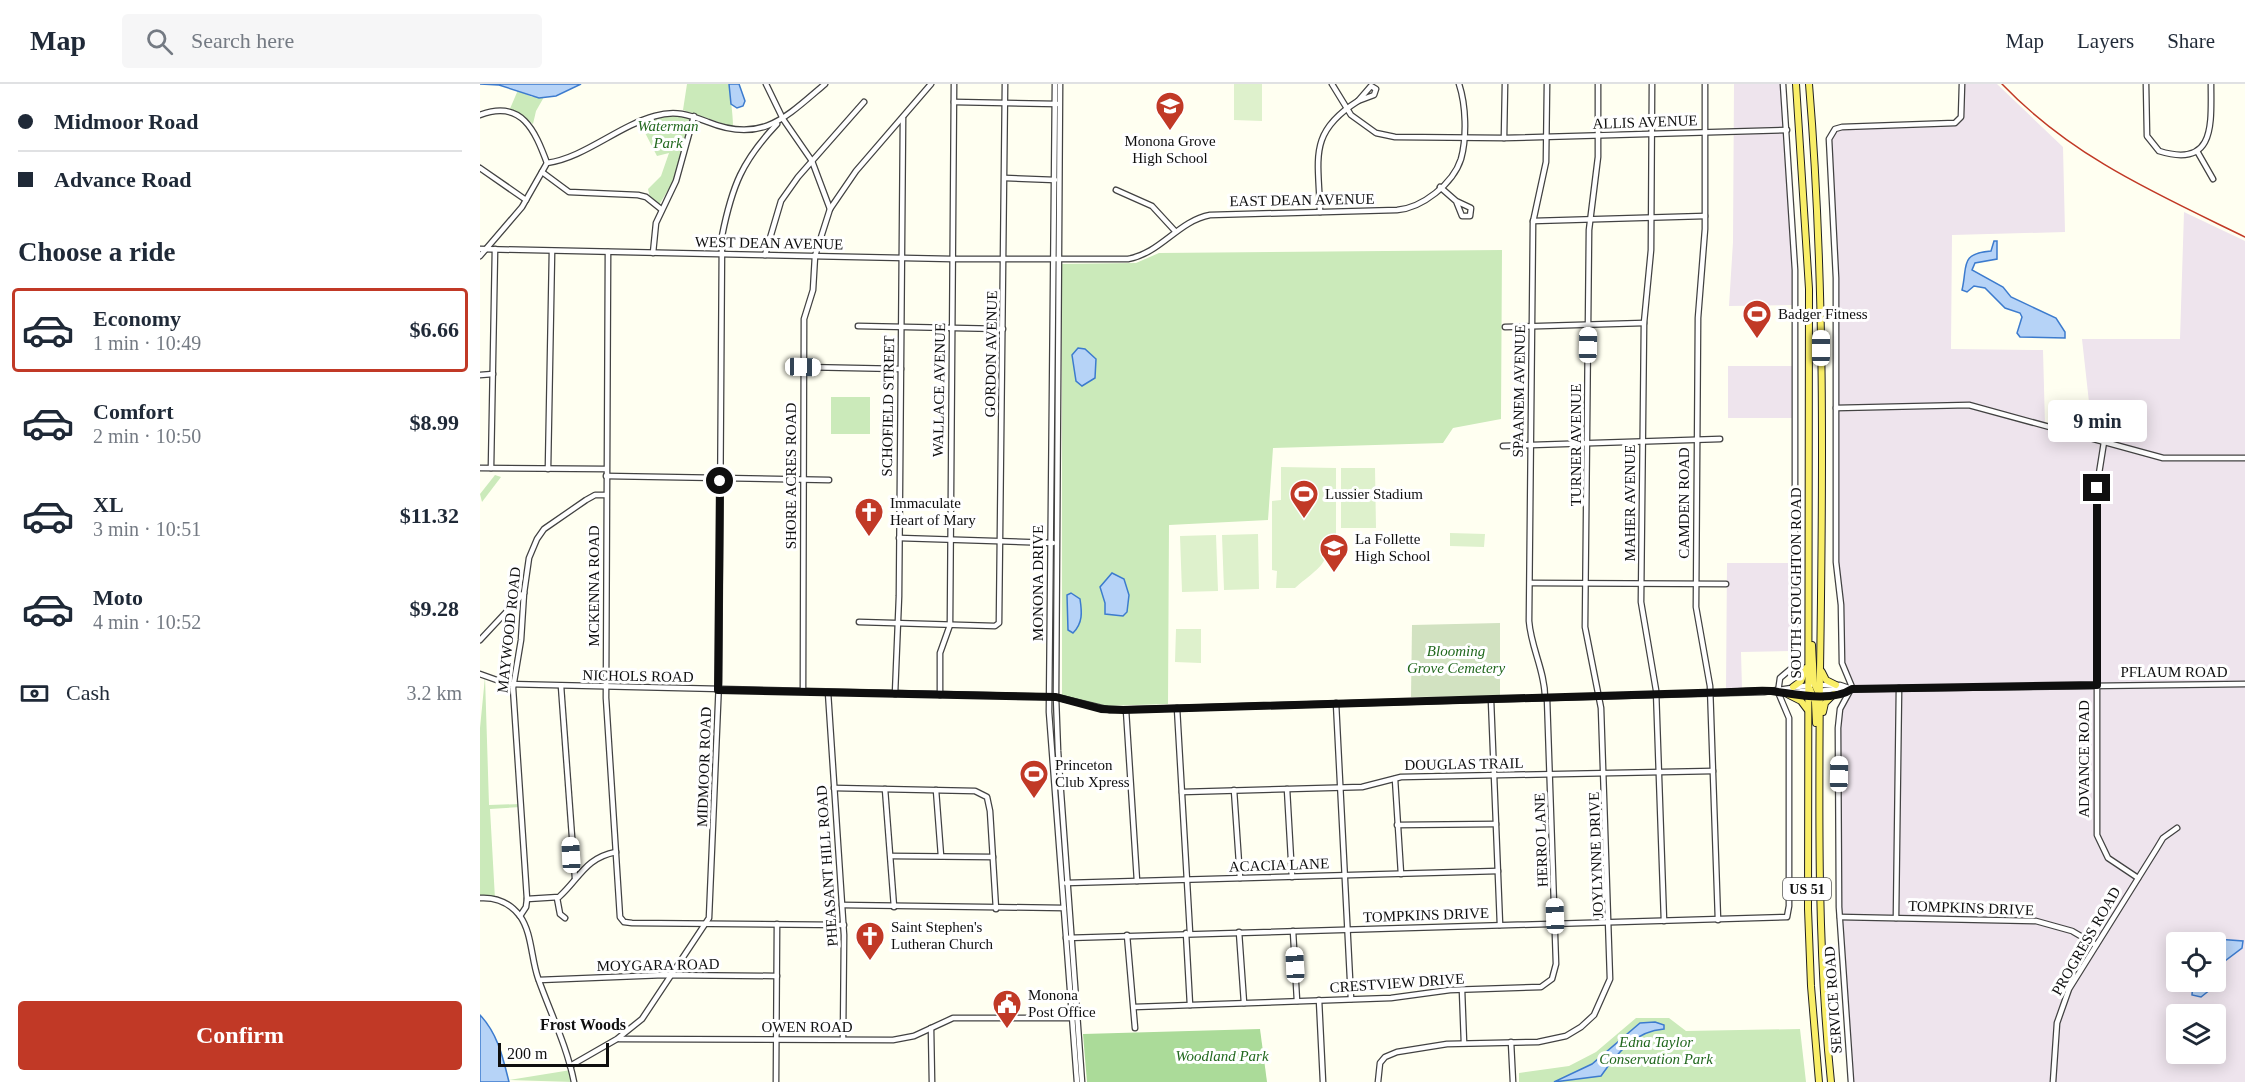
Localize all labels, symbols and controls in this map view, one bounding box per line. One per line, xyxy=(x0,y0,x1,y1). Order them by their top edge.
search box xyxy=(122,14,542,68)
text: Map xyxy=(30,25,86,56)
icon: search xyxy=(143,25,176,58)
text: Search here xyxy=(191,28,294,53)
text: Map xyxy=(2006,29,2044,53)
text: Layers xyxy=(2077,29,2134,53)
text: Share xyxy=(2167,29,2215,53)
school or university icon: Monona Grove High School xyxy=(1154,90,1186,132)
text: Midmoor Road xyxy=(54,109,198,134)
street label: ALLIS AVENUE xyxy=(1592,112,1698,132)
park label: Waterman Park xyxy=(637,118,699,151)
place label: Monona Grove High School xyxy=(1124,133,1216,166)
text: Advance Road xyxy=(54,167,192,192)
street label: EAST DEAN AVENUE xyxy=(1229,191,1375,209)
street label: WEST DEAN AVENUE xyxy=(695,234,843,252)
text: Choose a ride xyxy=(18,237,176,267)
street label: GORDON AVENUE xyxy=(982,290,1000,418)
sports icon: Badger Fitness xyxy=(1741,298,1773,340)
icon: car xyxy=(21,303,75,357)
text: Economy xyxy=(93,306,181,331)
place label: Badger Fitness xyxy=(1778,306,1868,322)
text: $6.66 xyxy=(410,317,459,342)
street label: WALLACE AVENUE xyxy=(930,323,948,457)
street label: SPAANEM AVENUE xyxy=(1510,324,1528,458)
car xyxy=(1579,327,1597,363)
car xyxy=(1812,330,1830,366)
text: 1 min · 10:49 xyxy=(93,332,201,354)
street label: SCHOFIELD STREET xyxy=(879,335,897,477)
car xyxy=(785,358,821,376)
street label: TURNER AVENUE xyxy=(1568,384,1584,506)
icon: car xyxy=(21,396,75,450)
text: Comfort xyxy=(93,399,174,424)
callout: 9 min xyxy=(2048,401,2146,443)
street label: SHORE ACRES ROAD xyxy=(783,402,799,549)
text: $8.99 xyxy=(410,410,459,435)
text: 9 min xyxy=(2073,410,2122,432)
text: 2 min · 10:50 xyxy=(93,425,201,447)
street label: MAHER AVENUE xyxy=(1622,445,1638,561)
street label: CAMDEN ROAD xyxy=(1676,447,1692,559)
route start xyxy=(706,467,733,494)
route end xyxy=(2083,474,2110,501)
sports icon: Lussier Stadium xyxy=(1288,478,1320,520)
place label: Lussier Stadium xyxy=(1325,486,1423,502)
street label: SOUTH STOUGHTON ROAD xyxy=(1788,487,1804,679)
icon: car xyxy=(21,489,75,543)
text: XL xyxy=(93,492,124,517)
place label: Immaculate Heart of Mary xyxy=(890,495,976,528)
church icon: Immaculate Heart of Mary xyxy=(853,496,885,538)
text: $11.32 xyxy=(400,503,459,528)
text: 3 min · 10:51 xyxy=(93,518,201,540)
street label: MCKENNA ROAD xyxy=(586,525,602,647)
street label: MONONA DRIVE xyxy=(1030,525,1046,641)
place label: La Follette High School xyxy=(1355,531,1430,564)
school or university icon: La Follette High School xyxy=(1318,532,1350,574)
street label: MAYWOOD ROAD xyxy=(494,566,524,694)
icon: car xyxy=(21,582,75,636)
text: Moto xyxy=(93,585,143,610)
text: $9.28 xyxy=(410,596,459,621)
text: 4 min · 10:52 xyxy=(93,611,201,633)
park label: Blooming Grove Cemetery xyxy=(1407,643,1505,676)
street label: PFLAUM ROAD xyxy=(2120,664,2228,680)
street label: NICHOLS ROAD xyxy=(582,667,694,685)
icon: cash xyxy=(18,677,51,710)
text: Cash xyxy=(66,680,110,705)
text: 3.2 km xyxy=(406,682,462,704)
street label: ADVANCE ROAD xyxy=(2076,700,2092,818)
street label: MIDMOOR ROAD xyxy=(694,706,714,827)
street label: DOUGLAS TRAIL xyxy=(1404,755,1524,773)
car xyxy=(1830,756,1848,792)
place label: Princeton Club Xpress xyxy=(1055,757,1130,790)
sports icon: Princeton Club Xpress xyxy=(1018,758,1050,800)
street label: PHEASANT HILL ROAD xyxy=(813,785,841,947)
street label: HERRO LANE xyxy=(1531,792,1551,888)
street label: JOYLYNNE DRIVE xyxy=(1586,792,1606,918)
car xyxy=(561,837,581,873)
street label: ACACIA LANE xyxy=(1229,855,1329,875)
road number: US 51 xyxy=(1783,878,1831,900)
street label: PROGRESS ROAD xyxy=(2049,884,2124,998)
car xyxy=(1545,898,1565,934)
street label: TOMPKINS DRIVE xyxy=(1908,898,2034,918)
street label: TOMPKINS DRIVE xyxy=(1363,905,1489,925)
place label: Saint Stephen's Lutheran Church xyxy=(891,919,994,952)
church icon: Saint Stephen's Lutheran Church xyxy=(854,920,886,962)
map controls xyxy=(2166,932,2226,1064)
button: locate xyxy=(2166,932,2226,992)
street label: SERVICE ROAD xyxy=(1821,946,1845,1054)
car xyxy=(1285,947,1305,983)
street label: MOYGARA ROAD xyxy=(596,956,720,974)
street label: CRESTVIEW DRIVE xyxy=(1329,970,1465,996)
place label: Monona Post Office xyxy=(1028,987,1096,1020)
public building icon: Monona Post Office xyxy=(991,988,1023,1030)
button: Confirm xyxy=(18,1001,462,1070)
button: layers xyxy=(2166,1004,2226,1064)
district label: Frost Woods xyxy=(540,1016,626,1033)
street label: OWEN ROAD xyxy=(761,1019,853,1035)
park label: Edna Taylor Conservation Park xyxy=(1599,1034,1713,1067)
scale bar xyxy=(498,1040,609,1068)
text: 200 m xyxy=(507,1045,547,1062)
park label: Woodland Park xyxy=(1175,1048,1269,1064)

